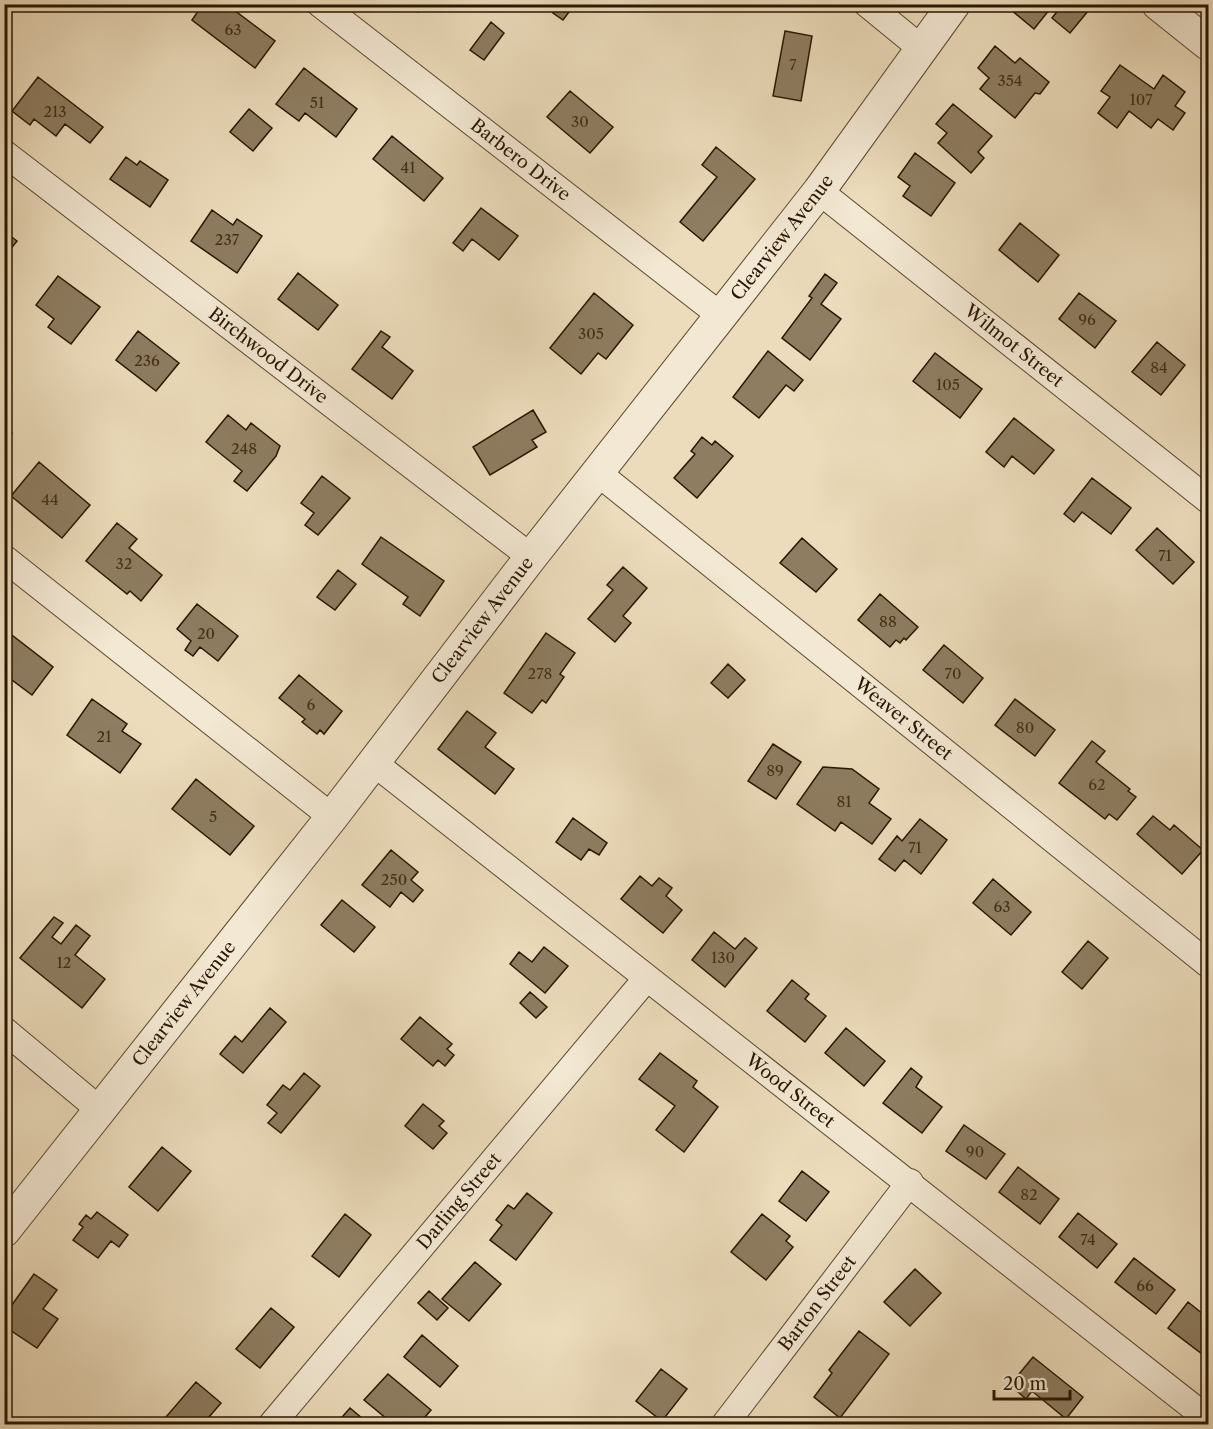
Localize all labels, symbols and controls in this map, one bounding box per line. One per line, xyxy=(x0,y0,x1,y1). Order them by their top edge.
house number: 63 xyxy=(224,20,242,39)
house number: 7 xyxy=(789,55,797,74)
house number: 354 xyxy=(997,71,1023,90)
house number: 107 xyxy=(1129,90,1153,109)
house number: 51 xyxy=(310,93,325,112)
house number: 213 xyxy=(43,102,67,121)
house number: 30 xyxy=(571,112,589,131)
street label: Barbero Drive xyxy=(466,114,575,206)
house number: 41 xyxy=(401,158,416,177)
street label: Clearview Avenue xyxy=(726,170,838,305)
house number: 237 xyxy=(215,230,240,249)
street label: Wilmot Street xyxy=(959,299,1069,392)
street label: Birchwood Drive xyxy=(204,303,332,408)
house number: 96 xyxy=(1078,310,1096,329)
house number: 305 xyxy=(578,324,604,343)
house number: 236 xyxy=(134,351,160,370)
house number: 84 xyxy=(1150,358,1168,377)
house number: 105 xyxy=(936,375,960,394)
house number: 248 xyxy=(231,439,257,458)
house number: 44 xyxy=(41,490,59,509)
house number: 71 xyxy=(1158,546,1173,565)
street label: Clearview Avenue xyxy=(427,552,538,688)
house number: 32 xyxy=(116,554,132,573)
house number: 88 xyxy=(879,612,897,631)
house number: 20 xyxy=(197,624,215,643)
house number: 278 xyxy=(528,664,553,683)
house number: 70 xyxy=(945,664,961,683)
street label: Weaver Street xyxy=(849,672,957,765)
house number: 6 xyxy=(307,695,316,714)
house number: 80 xyxy=(1016,718,1034,737)
house number: 21 xyxy=(97,727,112,746)
house number: 89 xyxy=(766,761,784,780)
house number: 62 xyxy=(1088,775,1106,794)
house number: 81 xyxy=(836,792,852,811)
house number: 5 xyxy=(209,807,217,826)
house number: 71 xyxy=(908,838,923,857)
house number: 250 xyxy=(381,870,407,889)
house number: 63 xyxy=(993,897,1011,916)
street label: Clearview Avenue xyxy=(128,937,241,1071)
house number: 130 xyxy=(711,948,735,967)
house number: 12 xyxy=(57,953,71,972)
street label: Wood Street xyxy=(740,1048,840,1133)
house number: 90 xyxy=(966,1142,984,1161)
street label: Darling Street xyxy=(412,1148,506,1254)
house number: 82 xyxy=(1020,1185,1038,1204)
house number: 74 xyxy=(1080,1230,1096,1249)
street label: Barton Street xyxy=(774,1251,861,1355)
house number: 66 xyxy=(1136,1276,1154,1295)
scale bar xyxy=(994,1363,1070,1401)
text: 20 m xyxy=(1003,1373,1047,1395)

